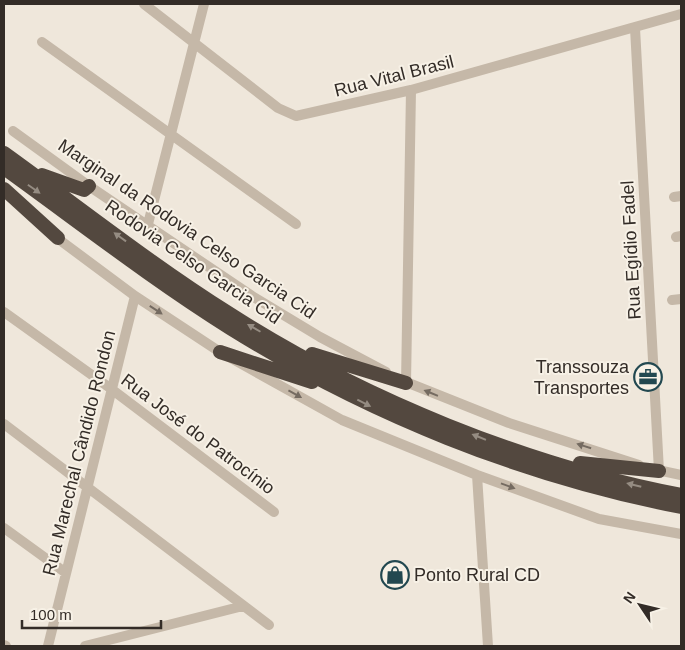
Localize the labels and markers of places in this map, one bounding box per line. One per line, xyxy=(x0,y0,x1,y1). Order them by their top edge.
place label: Transsouza Transportes xyxy=(534,357,630,398)
office icon: Transsouza Transportes xyxy=(633,362,663,392)
shop icon: Ponto Rural CD xyxy=(380,560,410,590)
place label: Ponto Rural CD xyxy=(414,565,540,585)

